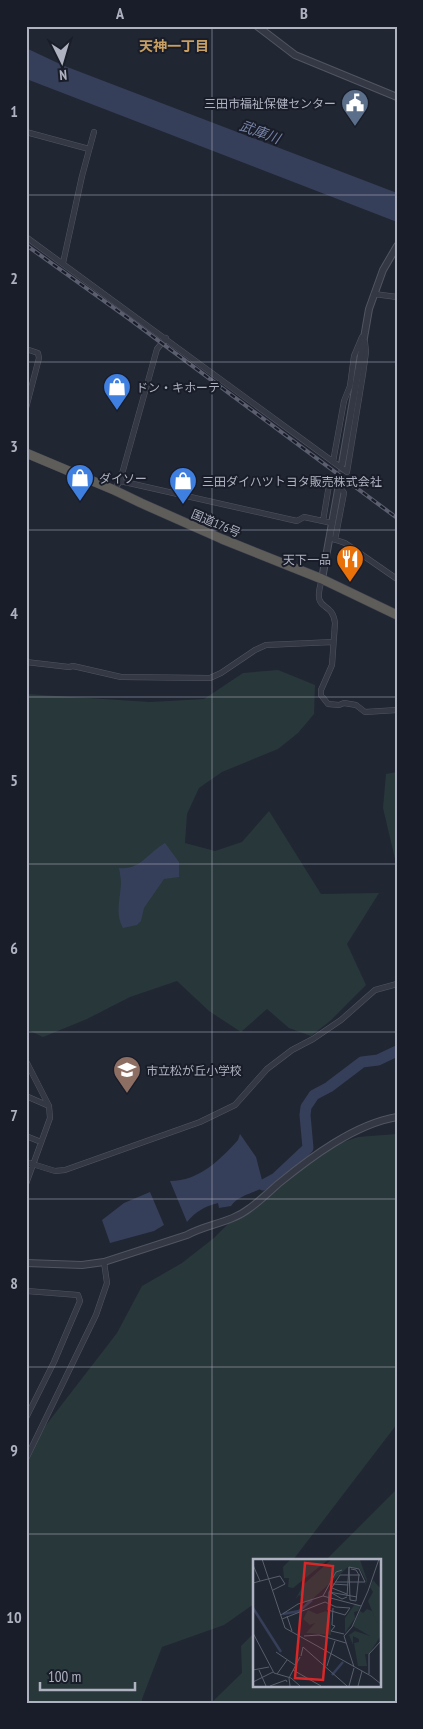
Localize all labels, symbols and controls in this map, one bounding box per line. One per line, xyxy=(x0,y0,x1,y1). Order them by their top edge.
text: A xyxy=(115,3,125,23)
text: B xyxy=(300,3,308,23)
district label: 天神一丁目 xyxy=(139,37,209,55)
north arrow xyxy=(38,38,88,88)
text: N xyxy=(59,66,68,84)
public building icon: 三田市福祉保健センター xyxy=(340,88,370,127)
place label: 三田市福祉保健センター xyxy=(204,96,336,111)
text: 1 xyxy=(10,101,18,121)
water label: 武庫川 xyxy=(237,116,285,148)
text: 2 xyxy=(10,268,18,288)
shop icon: ドン・キホーテ xyxy=(102,372,132,411)
place label: ドン・キホーテ xyxy=(136,380,220,395)
text: 3 xyxy=(10,436,18,456)
shop icon: ダイソー xyxy=(65,463,95,502)
shop icon: 三田ダイハツトヨタ販売株式会社 xyxy=(168,466,198,505)
place label: ダイソー xyxy=(99,471,147,486)
place label: 三田ダイハツトヨタ販売株式会社 xyxy=(202,474,382,489)
street label: 国道176号 xyxy=(189,506,243,540)
restaurant icon: 天下一品 xyxy=(335,544,365,583)
place label: 天下一品 xyxy=(283,552,331,567)
text: 4 xyxy=(10,603,18,623)
text: 5 xyxy=(10,770,18,790)
text: 6 xyxy=(10,938,18,958)
school or university icon: 市立松が丘小学校 xyxy=(112,1055,142,1094)
place label: 市立松が丘小学校 xyxy=(146,1063,242,1078)
text: 7 xyxy=(10,1105,18,1125)
text: 8 xyxy=(10,1273,18,1293)
text: 9 xyxy=(10,1440,18,1460)
inset map xyxy=(253,1559,380,1686)
text: 10 xyxy=(6,1607,22,1627)
scale bar xyxy=(40,1659,135,1691)
text: 100 m xyxy=(48,1667,81,1686)

